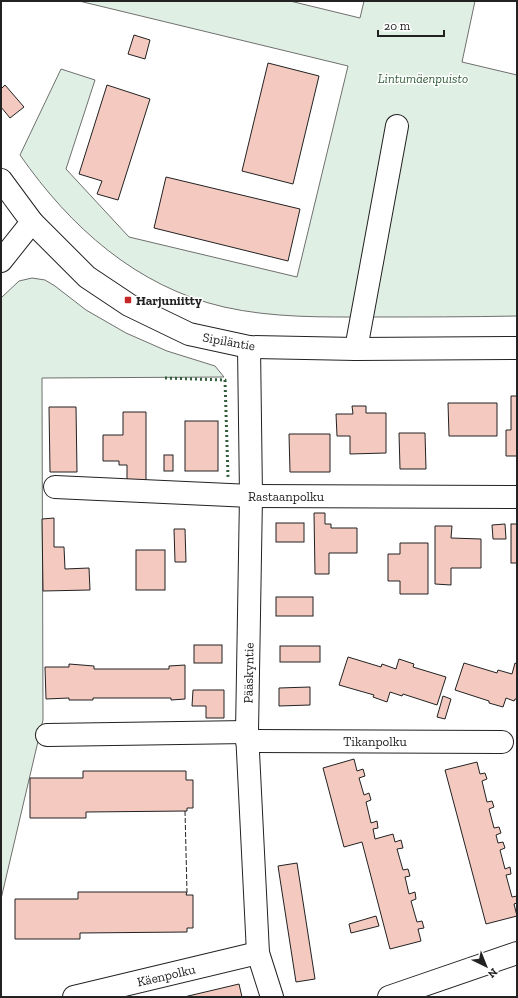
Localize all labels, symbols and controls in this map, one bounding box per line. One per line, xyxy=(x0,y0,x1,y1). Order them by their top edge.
scale bar xyxy=(378,12,444,38)
text: 20 m xyxy=(384,19,411,33)
park label: Lintumäenpuisto xyxy=(378,71,468,86)
place label: Harjuniitty xyxy=(136,293,202,309)
marker: Harjuniitty xyxy=(123,295,133,305)
street label: Sipiläntie xyxy=(201,329,256,353)
street label: Rastaanpolku xyxy=(248,489,325,504)
street label: Pääskyntie xyxy=(240,642,257,704)
street label: Tikanpolku xyxy=(343,734,407,749)
north arrow xyxy=(466,946,506,986)
street label: Käenpolku xyxy=(135,961,197,989)
text: N xyxy=(485,965,500,981)

